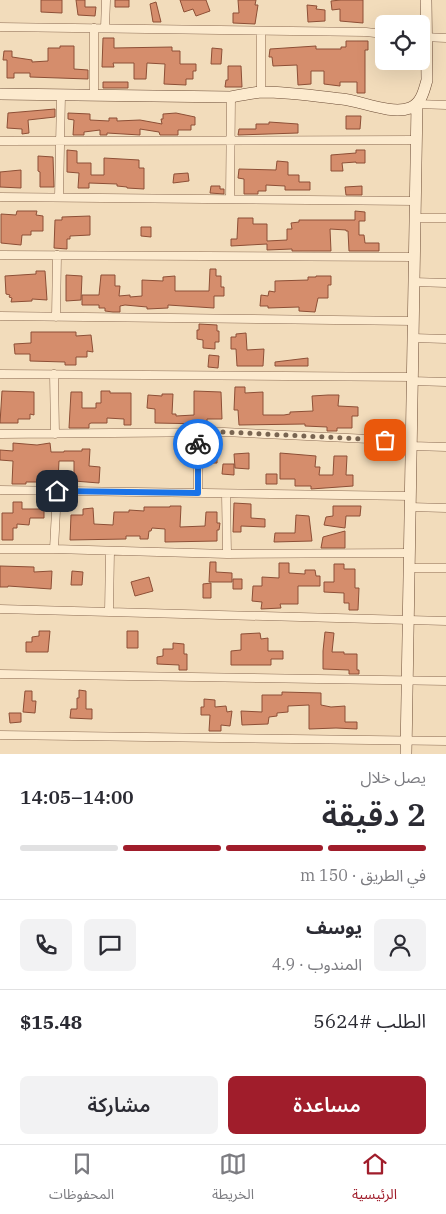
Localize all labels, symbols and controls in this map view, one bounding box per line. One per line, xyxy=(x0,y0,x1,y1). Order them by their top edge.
map controls xyxy=(375,15,430,70)
button: locate xyxy=(375,15,430,70)
courier xyxy=(173,419,223,469)
pin xyxy=(364,419,406,461)
icon: bag xyxy=(371,426,399,454)
icon: bike xyxy=(184,430,212,458)
pin xyxy=(36,470,78,512)
icon: home xyxy=(43,477,71,505)
text: يصل خلال xyxy=(361,767,426,787)
text: 14:00–14:05 xyxy=(20,785,134,809)
text: 2 دقيقة xyxy=(322,793,426,835)
text: في الطريق · 150 m xyxy=(300,865,426,885)
text: يوسف xyxy=(306,915,362,939)
button: phone xyxy=(20,919,72,971)
button: chat xyxy=(84,919,136,971)
button: person xyxy=(374,919,426,971)
text: المندوب · 4.9 xyxy=(272,954,362,974)
text: الطلب #5624 xyxy=(313,1009,426,1033)
text: $15.48 xyxy=(20,1010,82,1034)
button: مشاركة xyxy=(20,1076,218,1134)
button: مساعدة xyxy=(228,1076,426,1134)
tab: المحفوظات xyxy=(49,1150,114,1209)
tab: الخريطة xyxy=(212,1150,254,1209)
tab: الرئيسية xyxy=(352,1150,397,1209)

